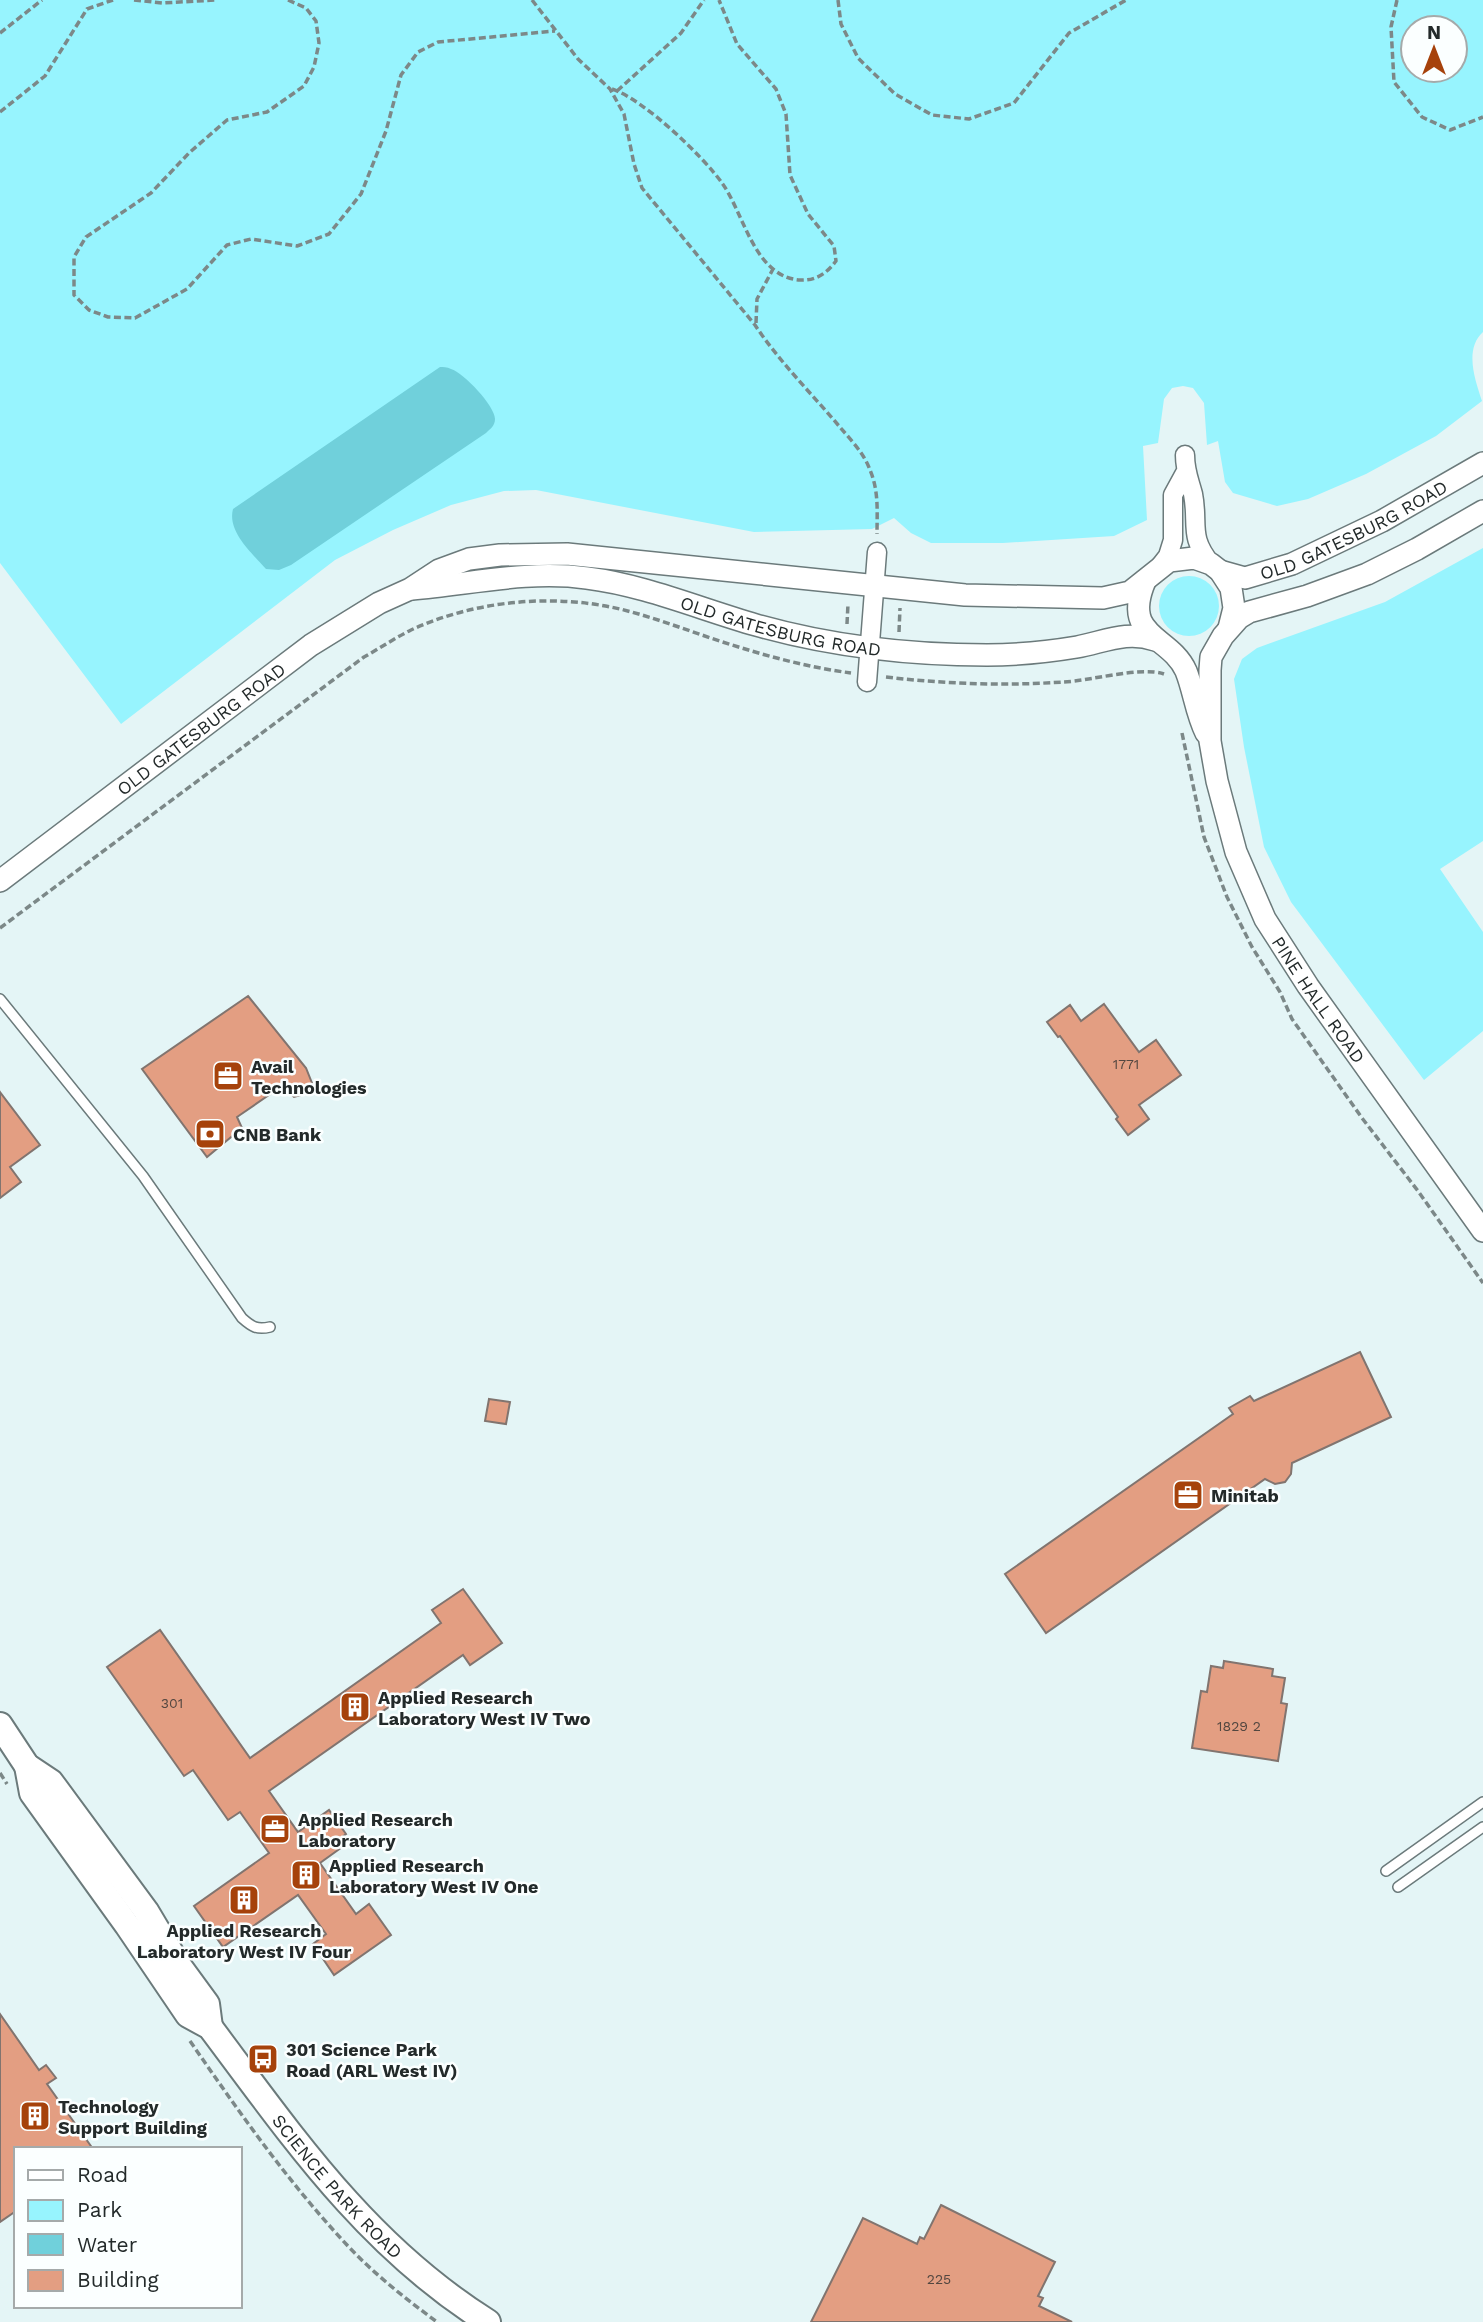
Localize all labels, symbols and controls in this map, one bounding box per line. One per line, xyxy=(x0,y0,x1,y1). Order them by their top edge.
north arrow xyxy=(1399,14,1469,84)
text: N xyxy=(1427,21,1441,44)
street label: OLD GATESBURG ROAD xyxy=(1257,475,1451,583)
street label: OLD GATESBURG ROAD xyxy=(678,591,882,660)
street label: OLD GATESBURG ROAD xyxy=(112,658,289,799)
street label: PINE HALL ROAD xyxy=(1268,932,1370,1067)
place label: Avail Technologies xyxy=(251,1056,367,1098)
house number: 1771 xyxy=(1113,1056,1139,1072)
office icon: Avail Technologies xyxy=(211,1059,245,1093)
bank icon: CNB Bank xyxy=(193,1117,227,1151)
place label: CNB Bank xyxy=(233,1124,322,1145)
office icon: Minitab xyxy=(1171,1478,1205,1512)
place label: Minitab xyxy=(1211,1485,1279,1506)
place label: Applied Research Laboratory West IV Two xyxy=(378,1687,591,1729)
building icon: Applied Research Laboratory West IV Two xyxy=(338,1690,372,1724)
house number: 301 xyxy=(161,1695,183,1711)
house number: 1829 2 xyxy=(1217,1718,1261,1734)
place label: Applied Research Laboratory xyxy=(298,1809,453,1851)
office icon: Applied Research Laboratory xyxy=(258,1812,292,1846)
place label: Applied Research Laboratory West IV One xyxy=(329,1855,538,1897)
building icon: Applied Research Laboratory West IV One xyxy=(289,1858,323,1892)
building icon: Applied Research Laboratory West IV Four xyxy=(227,1883,261,1917)
place label: Applied Research Laboratory West IV Four xyxy=(137,1920,351,1962)
place label: 301 Science Park Road (ARL West IV) xyxy=(286,2039,457,2081)
bus stop icon: 301 Science Park Road (ARL West IV) xyxy=(246,2042,280,2076)
place label: Technology Support Building xyxy=(58,2096,208,2138)
building icon: Technology Support Building xyxy=(18,2099,52,2133)
street label: SCIENCE PARK ROAD xyxy=(269,2110,407,2262)
legend xyxy=(14,2147,242,2308)
text: Road xyxy=(77,2162,128,2187)
text: Park xyxy=(77,2197,122,2222)
text: Water xyxy=(77,2232,138,2257)
text: Building xyxy=(77,2267,159,2292)
house number: 225 xyxy=(927,2271,951,2287)

